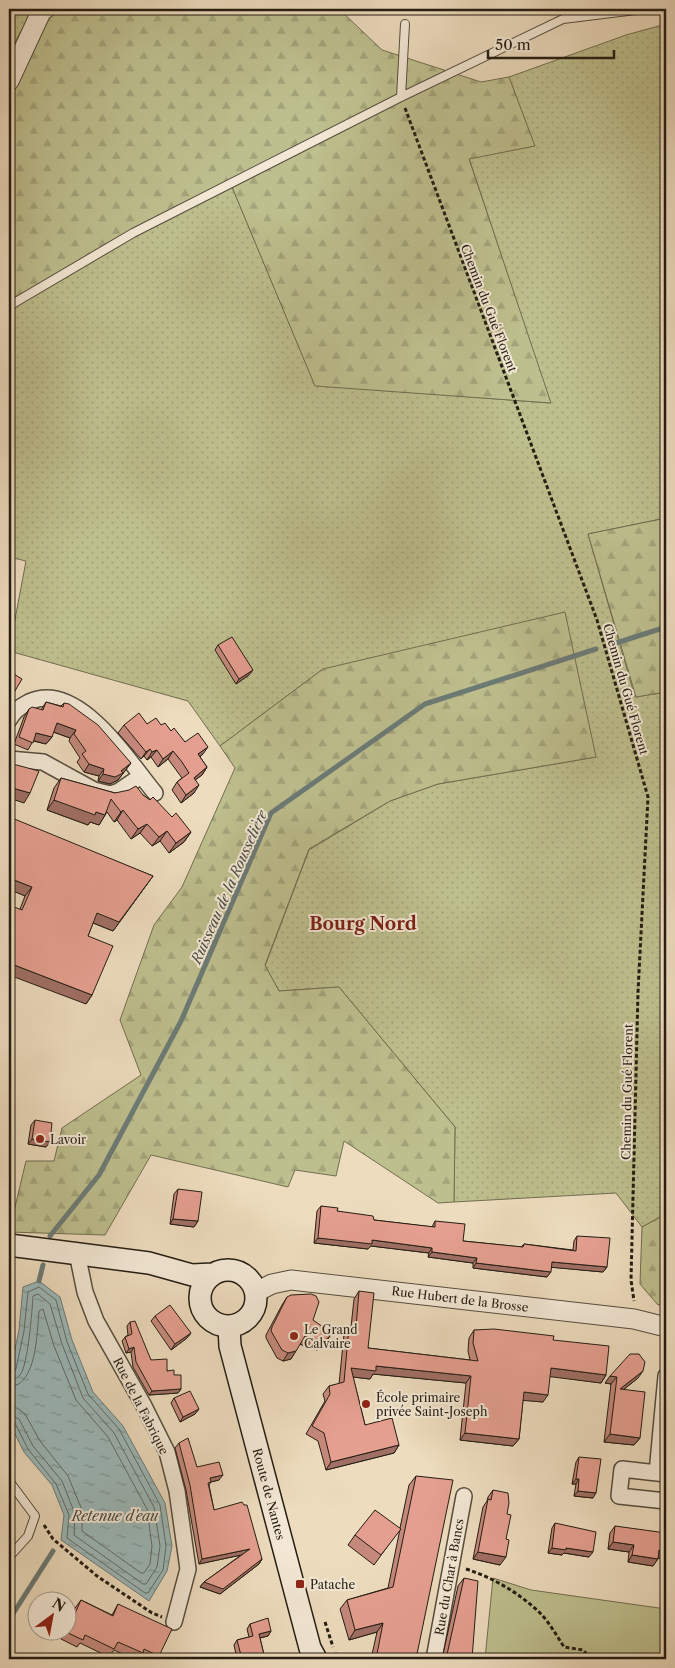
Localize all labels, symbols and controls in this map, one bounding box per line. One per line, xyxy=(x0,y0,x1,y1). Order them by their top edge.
scale bar xyxy=(488,28,614,60)
text: 50 m xyxy=(495,35,531,54)
street label: Chemin du Gué Florent xyxy=(458,242,521,375)
street label: Chemin du Gué Florent xyxy=(600,622,652,757)
water label: Ruisseau de la Rousselière xyxy=(187,806,272,968)
district label: Bourg Nord xyxy=(309,913,417,935)
street label: Chemin du Gué Florent xyxy=(618,1023,636,1160)
place label: Lavoir xyxy=(50,1132,86,1147)
marker: Lavoir xyxy=(34,1133,46,1145)
street label: Rue Hubert de la Brosse xyxy=(391,1283,530,1315)
place label: Le Grand Calvaire xyxy=(304,1322,358,1351)
marker: Le Grand Calvaire xyxy=(288,1330,300,1342)
street label: Rue de la Fabrique xyxy=(110,1355,172,1457)
place label: École primaire privée Saint-Joseph xyxy=(376,1389,488,1419)
marker: École primaire privée Saint-Joseph xyxy=(360,1398,372,1410)
street label: Route de Nantes xyxy=(250,1446,288,1542)
water label: Retenue d'eau xyxy=(71,1507,159,1525)
street label: Rue du Char à Bancs xyxy=(431,1517,467,1637)
place label: Patache xyxy=(310,1577,355,1592)
marker: Patache xyxy=(294,1578,306,1590)
north arrow xyxy=(28,1590,78,1640)
text: N xyxy=(49,1594,69,1616)

